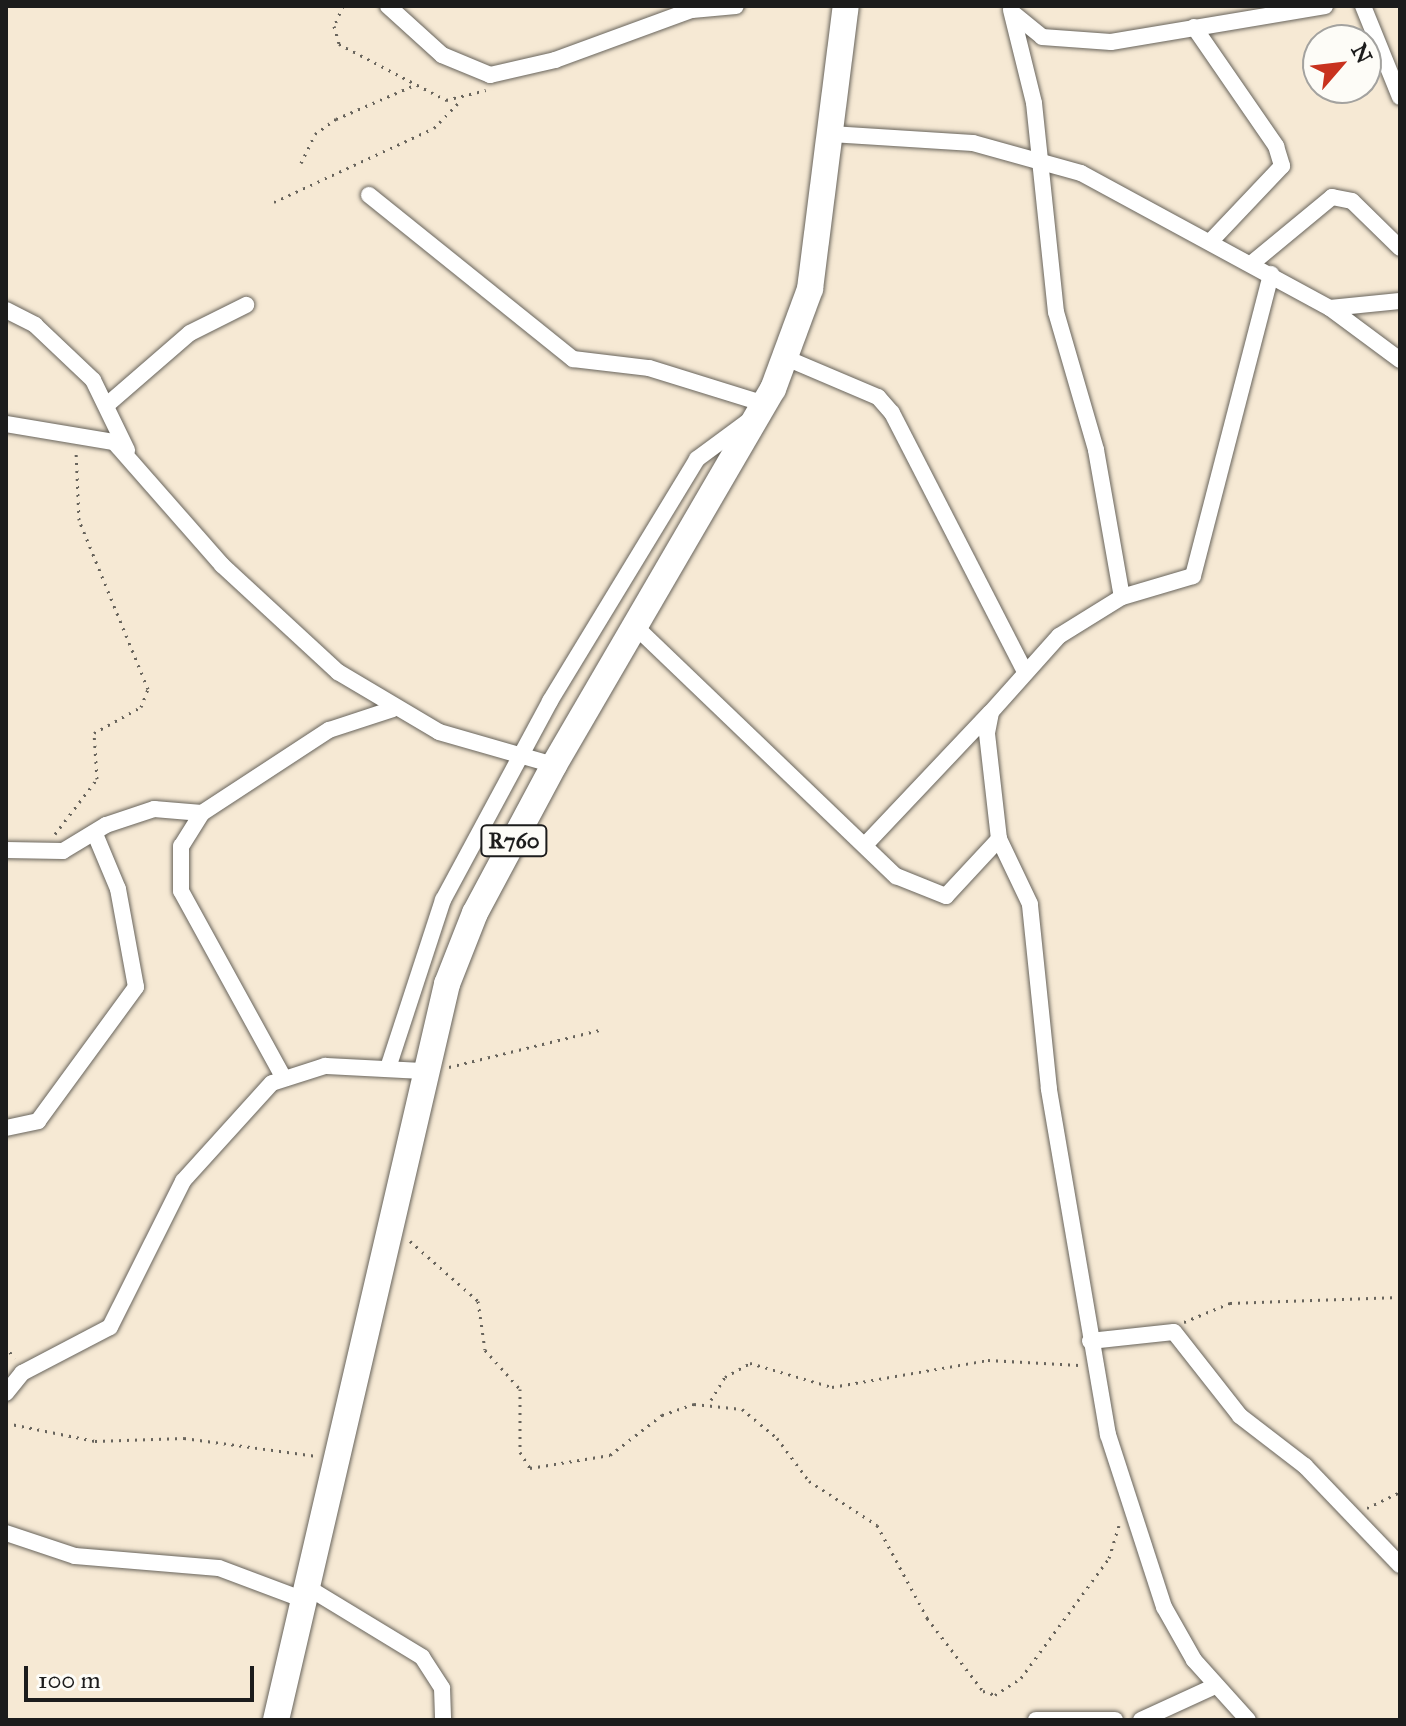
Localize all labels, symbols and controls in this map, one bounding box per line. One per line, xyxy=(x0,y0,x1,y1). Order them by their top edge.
north arrow xyxy=(1302,24,1382,104)
text: N xyxy=(1346,39,1378,68)
road number: R760 xyxy=(480,823,548,859)
scale bar xyxy=(28,1650,258,1700)
text: 100 m xyxy=(38,1665,101,1695)

